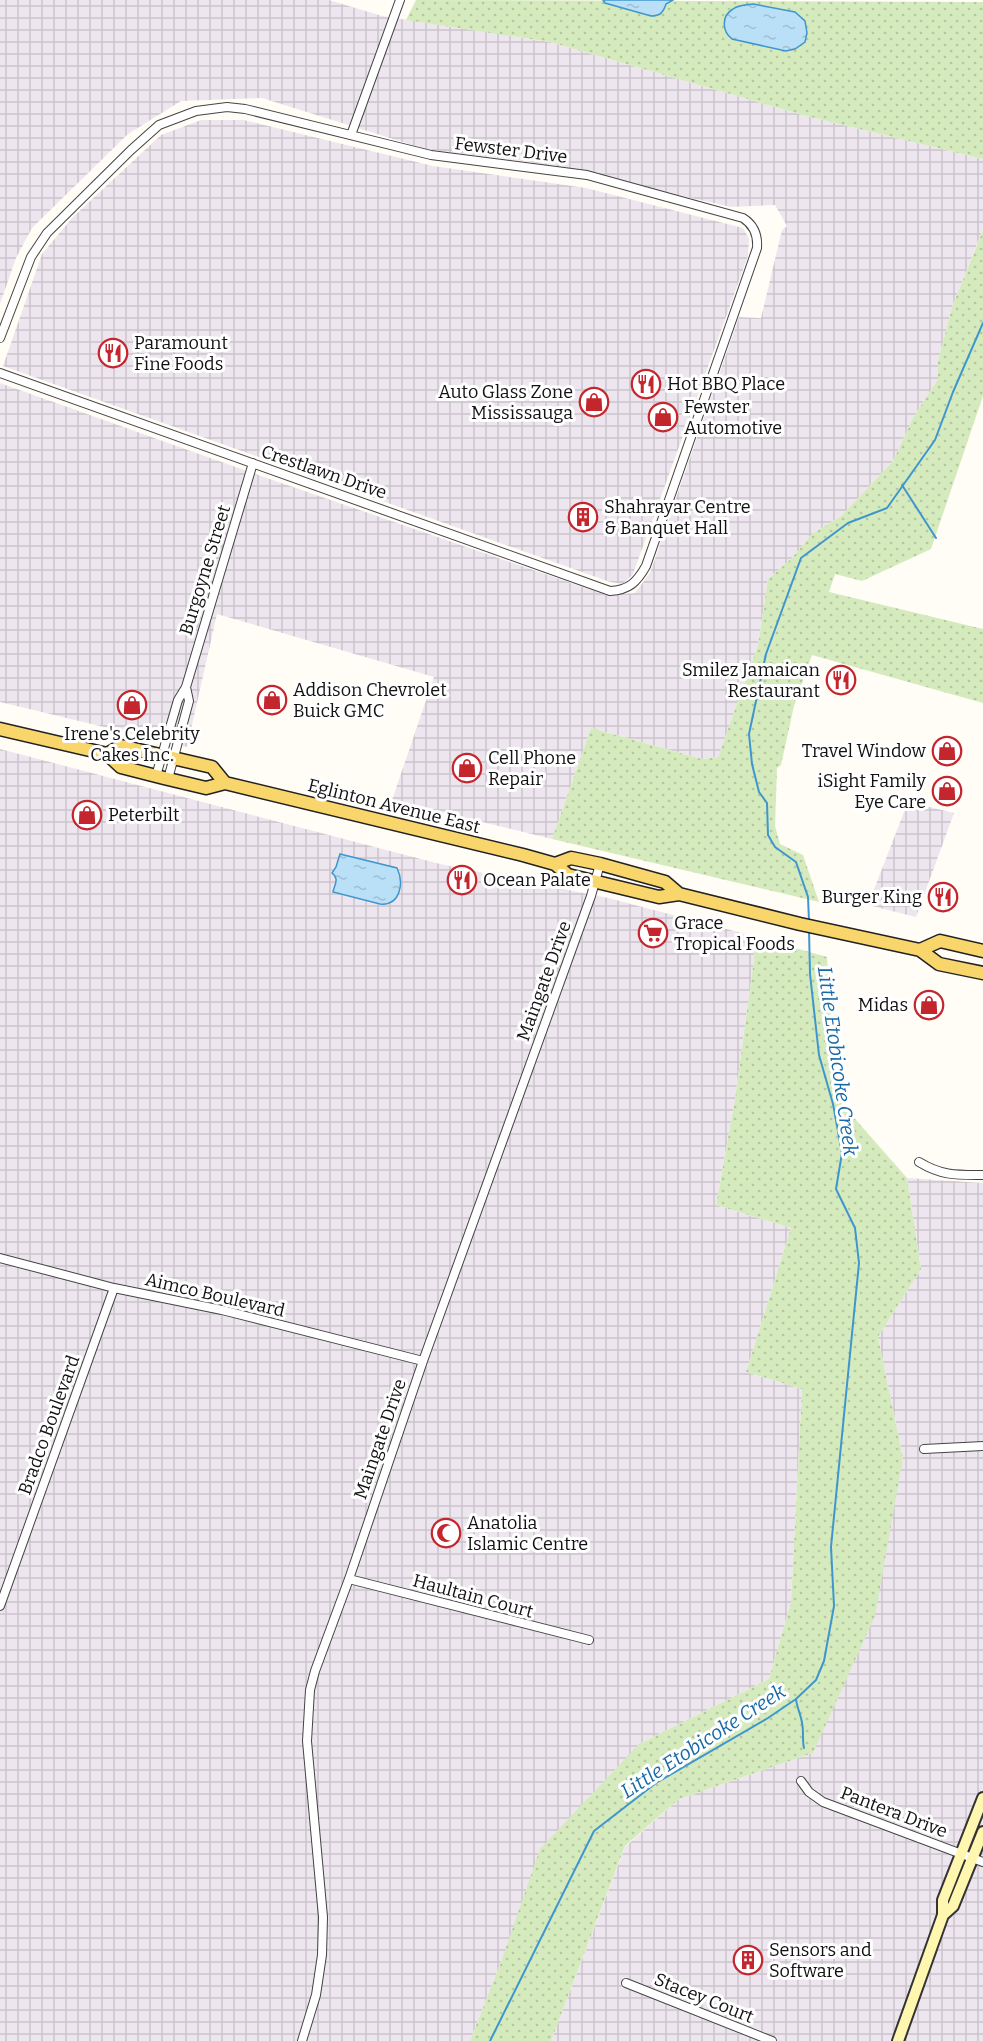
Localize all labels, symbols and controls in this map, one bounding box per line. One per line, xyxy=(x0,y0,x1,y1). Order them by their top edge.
street label: Fewster Drive xyxy=(453,132,569,168)
place label: Paramount Fine Foods xyxy=(134,332,228,375)
restaurant icon: Paramount Fine Foods xyxy=(97,337,129,369)
restaurant icon: Hot BBQ Place xyxy=(630,368,662,400)
place label: Hot BBQ Place xyxy=(667,373,785,395)
place label: Auto Glass Zone Mississauga xyxy=(438,381,573,424)
shop icon: Auto Glass Zone Mississauga xyxy=(578,386,610,418)
place label: Fewster Automotive xyxy=(684,396,782,439)
shop icon: Fewster Automotive xyxy=(647,401,679,433)
street label: Crestlawn Drive xyxy=(258,440,390,504)
place label: Shahrayar Centre & Banquet Hall xyxy=(604,496,751,539)
building icon: Shahrayar Centre & Banquet Hall xyxy=(567,501,599,533)
street label: Burgoyne Street xyxy=(175,502,235,638)
place label: Smilez Jamaican Restaurant xyxy=(682,659,821,702)
restaurant icon: Smilez Jamaican Restaurant xyxy=(825,664,857,696)
place label: Addison Chevrolet Buick GMC xyxy=(293,679,447,722)
shop icon: Addison Chevrolet Buick GMC xyxy=(256,684,288,716)
shop icon: Irene's Celebrity Cakes Inc. xyxy=(116,689,148,721)
place label: Irene's Celebrity Cakes Inc. xyxy=(64,723,200,766)
shop icon: Travel Window xyxy=(931,735,963,767)
place label: Travel Window xyxy=(802,740,927,762)
place label: Cell Phone Repair xyxy=(488,747,576,790)
shop icon: Cell Phone Repair xyxy=(451,752,483,784)
place label: iSight Family Eye Care xyxy=(818,770,926,813)
street label: Eglinton Avenue East xyxy=(305,774,483,838)
shop icon: iSight Family Eye Care xyxy=(931,775,963,807)
shop icon: Peterbilt xyxy=(71,799,103,831)
place label: Peterbilt xyxy=(108,804,180,826)
restaurant icon: Ocean Palate xyxy=(446,864,478,896)
place label: Ocean Palate xyxy=(483,869,591,891)
restaurant icon: Burger King xyxy=(927,881,959,913)
place label: Burger King xyxy=(821,886,922,908)
place label: Grace Tropical Foods xyxy=(674,912,795,955)
supermarket icon: Grace Tropical Foods xyxy=(637,917,669,949)
street label: Maingate Drive xyxy=(512,918,576,1044)
water label: Little Etobicoke Creek xyxy=(813,965,863,1158)
shop icon: Midas xyxy=(913,989,945,1021)
place label: Midas xyxy=(858,994,908,1016)
street label: Aimco Boulevard xyxy=(143,1268,287,1322)
street label: Bradco Boulevard xyxy=(14,1352,85,1498)
street label: Maingate Drive xyxy=(349,1376,411,1502)
place label: Anatolia Islamic Centre xyxy=(467,1512,588,1555)
mosque icon: Anatolia Islamic Centre xyxy=(430,1517,462,1549)
street label: Haultain Court xyxy=(410,1569,536,1623)
water label: Little Etobicoke Creek xyxy=(616,1679,790,1803)
street label: Pantera Drive xyxy=(837,1782,951,1842)
place label: Sensors and Software xyxy=(769,1939,872,1982)
building icon: Sensors and Software xyxy=(732,1944,764,1976)
street label: Stacey Court xyxy=(651,1968,757,2028)

